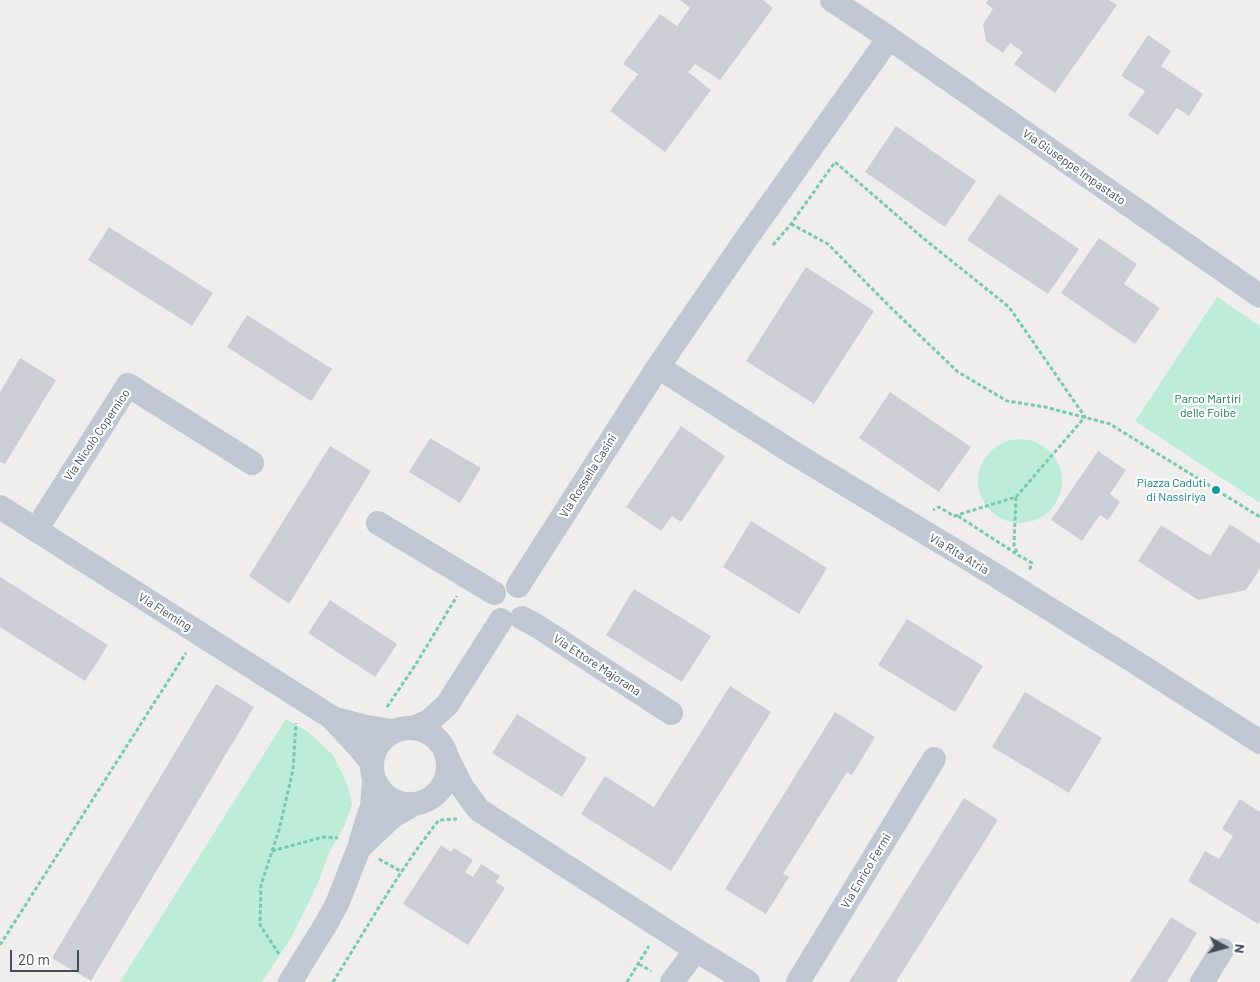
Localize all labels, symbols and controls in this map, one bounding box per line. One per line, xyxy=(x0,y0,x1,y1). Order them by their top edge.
street label: Via Giuseppe Impastato xyxy=(1020,126,1128,208)
street label: Via Nicolò Copernico xyxy=(61,386,133,484)
park label: Parco Martiri delle Foibe xyxy=(1175,392,1241,420)
street label: Via Rossella Casini xyxy=(556,431,620,521)
place label: Piazza Caduti di Nassiriya xyxy=(1137,476,1206,504)
marker: Piazza Caduti di Nassiriya xyxy=(1210,484,1222,496)
street label: Via Rita Atria xyxy=(927,531,991,577)
street label: Via Fleming xyxy=(136,590,194,634)
street label: Via Ettore Majorana xyxy=(551,631,643,699)
street label: Via Enrico Fermi xyxy=(838,831,894,911)
north arrow xyxy=(1200,922,1250,972)
scale bar xyxy=(12,940,81,972)
text: N xyxy=(1231,943,1249,955)
text: 20 m xyxy=(18,950,50,968)

